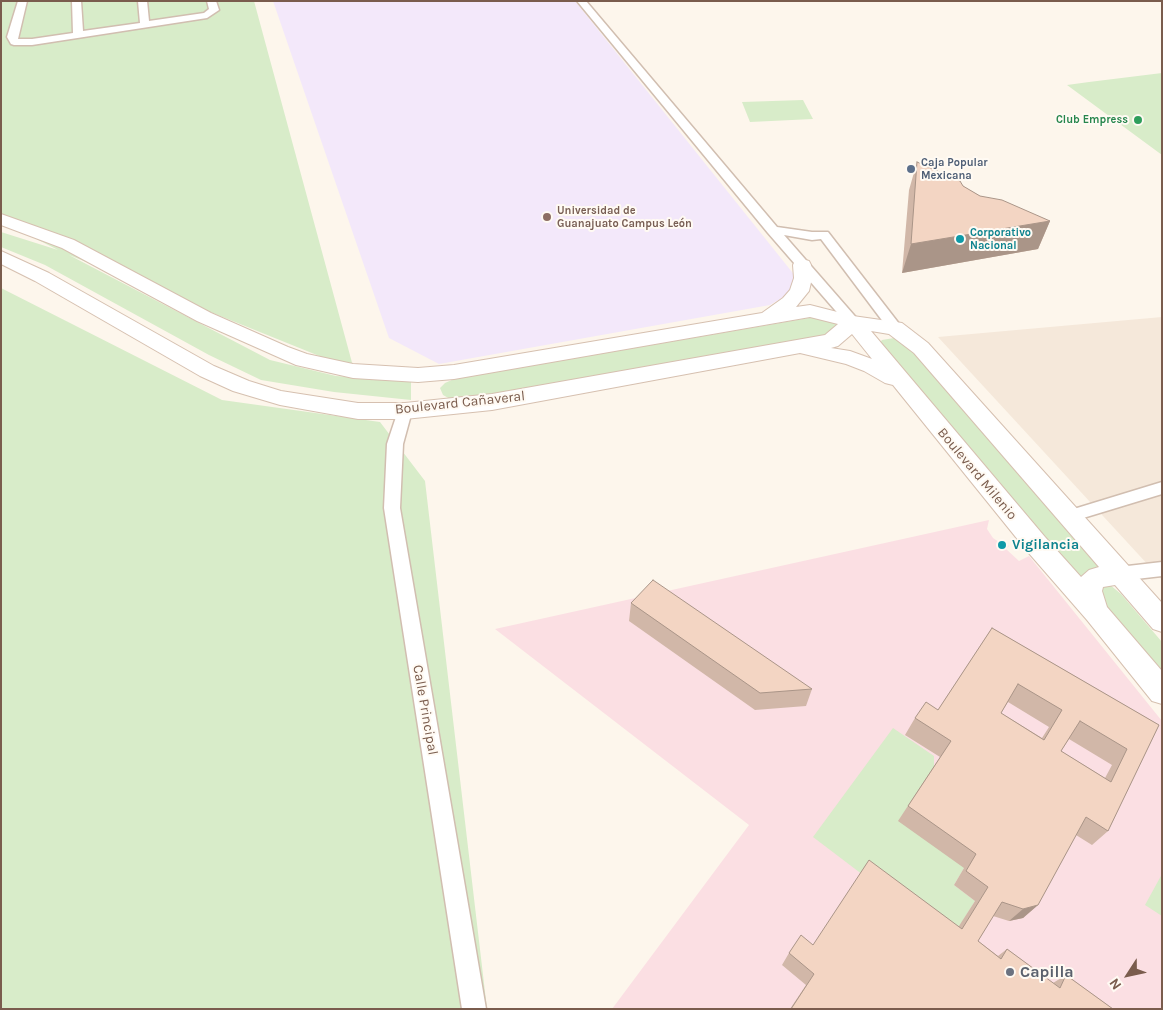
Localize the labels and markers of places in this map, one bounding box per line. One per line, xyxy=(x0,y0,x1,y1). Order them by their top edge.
place label: Club Empress xyxy=(1056,113,1128,127)
marker: Club Empress xyxy=(1132,114,1144,126)
place label: Caja Popular Mexicana xyxy=(921,156,988,182)
marker: Caja Popular Mexicana xyxy=(905,163,917,175)
place label: Universidad de Guanajuato Campus León xyxy=(557,204,692,230)
marker: Universidad de Guanajuato Campus León xyxy=(541,211,553,223)
place label: Corporativo Nacional xyxy=(970,226,1031,252)
marker: Corporativo Nacional xyxy=(954,233,966,245)
place label: Vigilancia xyxy=(1012,537,1079,553)
marker: Vigilancia xyxy=(996,539,1008,551)
place label: Capilla xyxy=(1020,962,1074,982)
marker: Capilla xyxy=(1004,966,1016,978)

